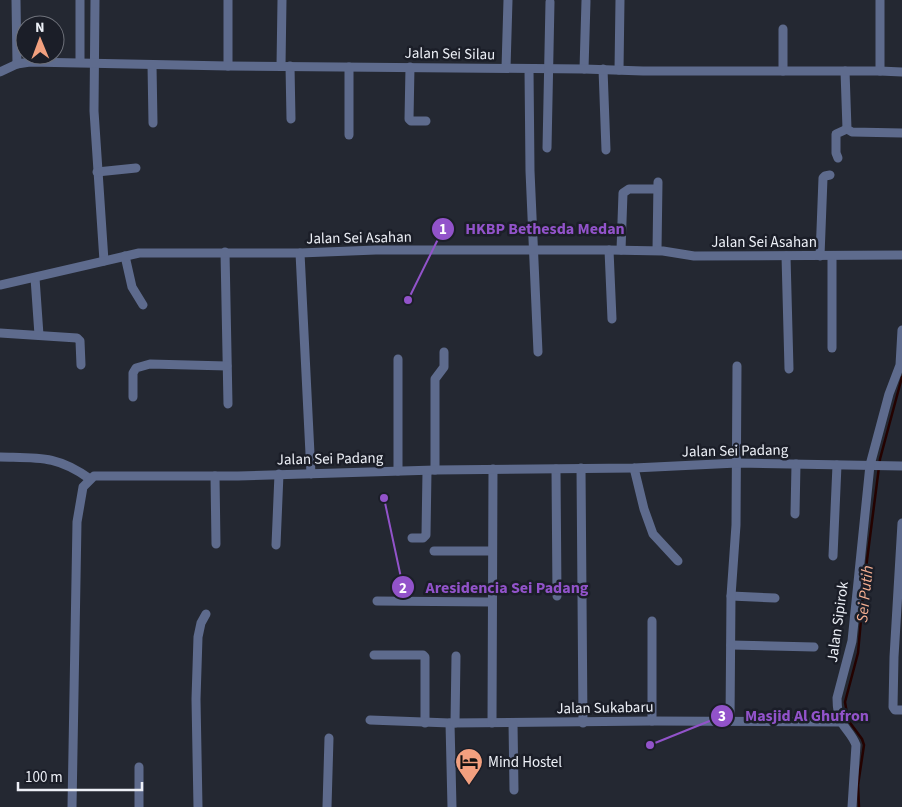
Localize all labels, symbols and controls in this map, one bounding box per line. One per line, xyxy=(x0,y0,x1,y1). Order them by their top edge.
north arrow xyxy=(15,15,65,65)
text: N xyxy=(35,18,45,38)
street label: Jalan Sei Silau xyxy=(404,43,496,65)
callout: HKBP Bethesda Medan xyxy=(430,213,635,244)
text: HKBP Bethesda Medan xyxy=(465,218,625,240)
text: 1 xyxy=(439,219,447,240)
street label: Jalan Sei Asahan xyxy=(306,227,412,249)
street label: Jalan Sei Asahan xyxy=(711,232,817,253)
street label: Jalan Sei Padang xyxy=(682,440,789,462)
street label: Jalan Sei Padang xyxy=(277,448,384,470)
water label: Sei Putih xyxy=(851,564,879,624)
callout: Aresidencia Sei Padang xyxy=(391,572,599,603)
text: Aresidencia Sei Padang xyxy=(425,577,589,599)
text: 2 xyxy=(399,578,407,599)
street label: Jalan Sipirok xyxy=(822,580,854,664)
street label: Jalan Sukabaru xyxy=(556,697,654,719)
callout: Masjid Al Ghufron xyxy=(710,700,879,731)
text: Masjid Al Ghufron xyxy=(745,705,869,727)
text: 3 xyxy=(718,706,726,727)
hotel icon: Mind Hostel xyxy=(454,747,484,786)
place label: Mind Hostel xyxy=(488,752,562,773)
scale bar xyxy=(18,760,141,792)
text: 100 m xyxy=(25,767,63,788)

